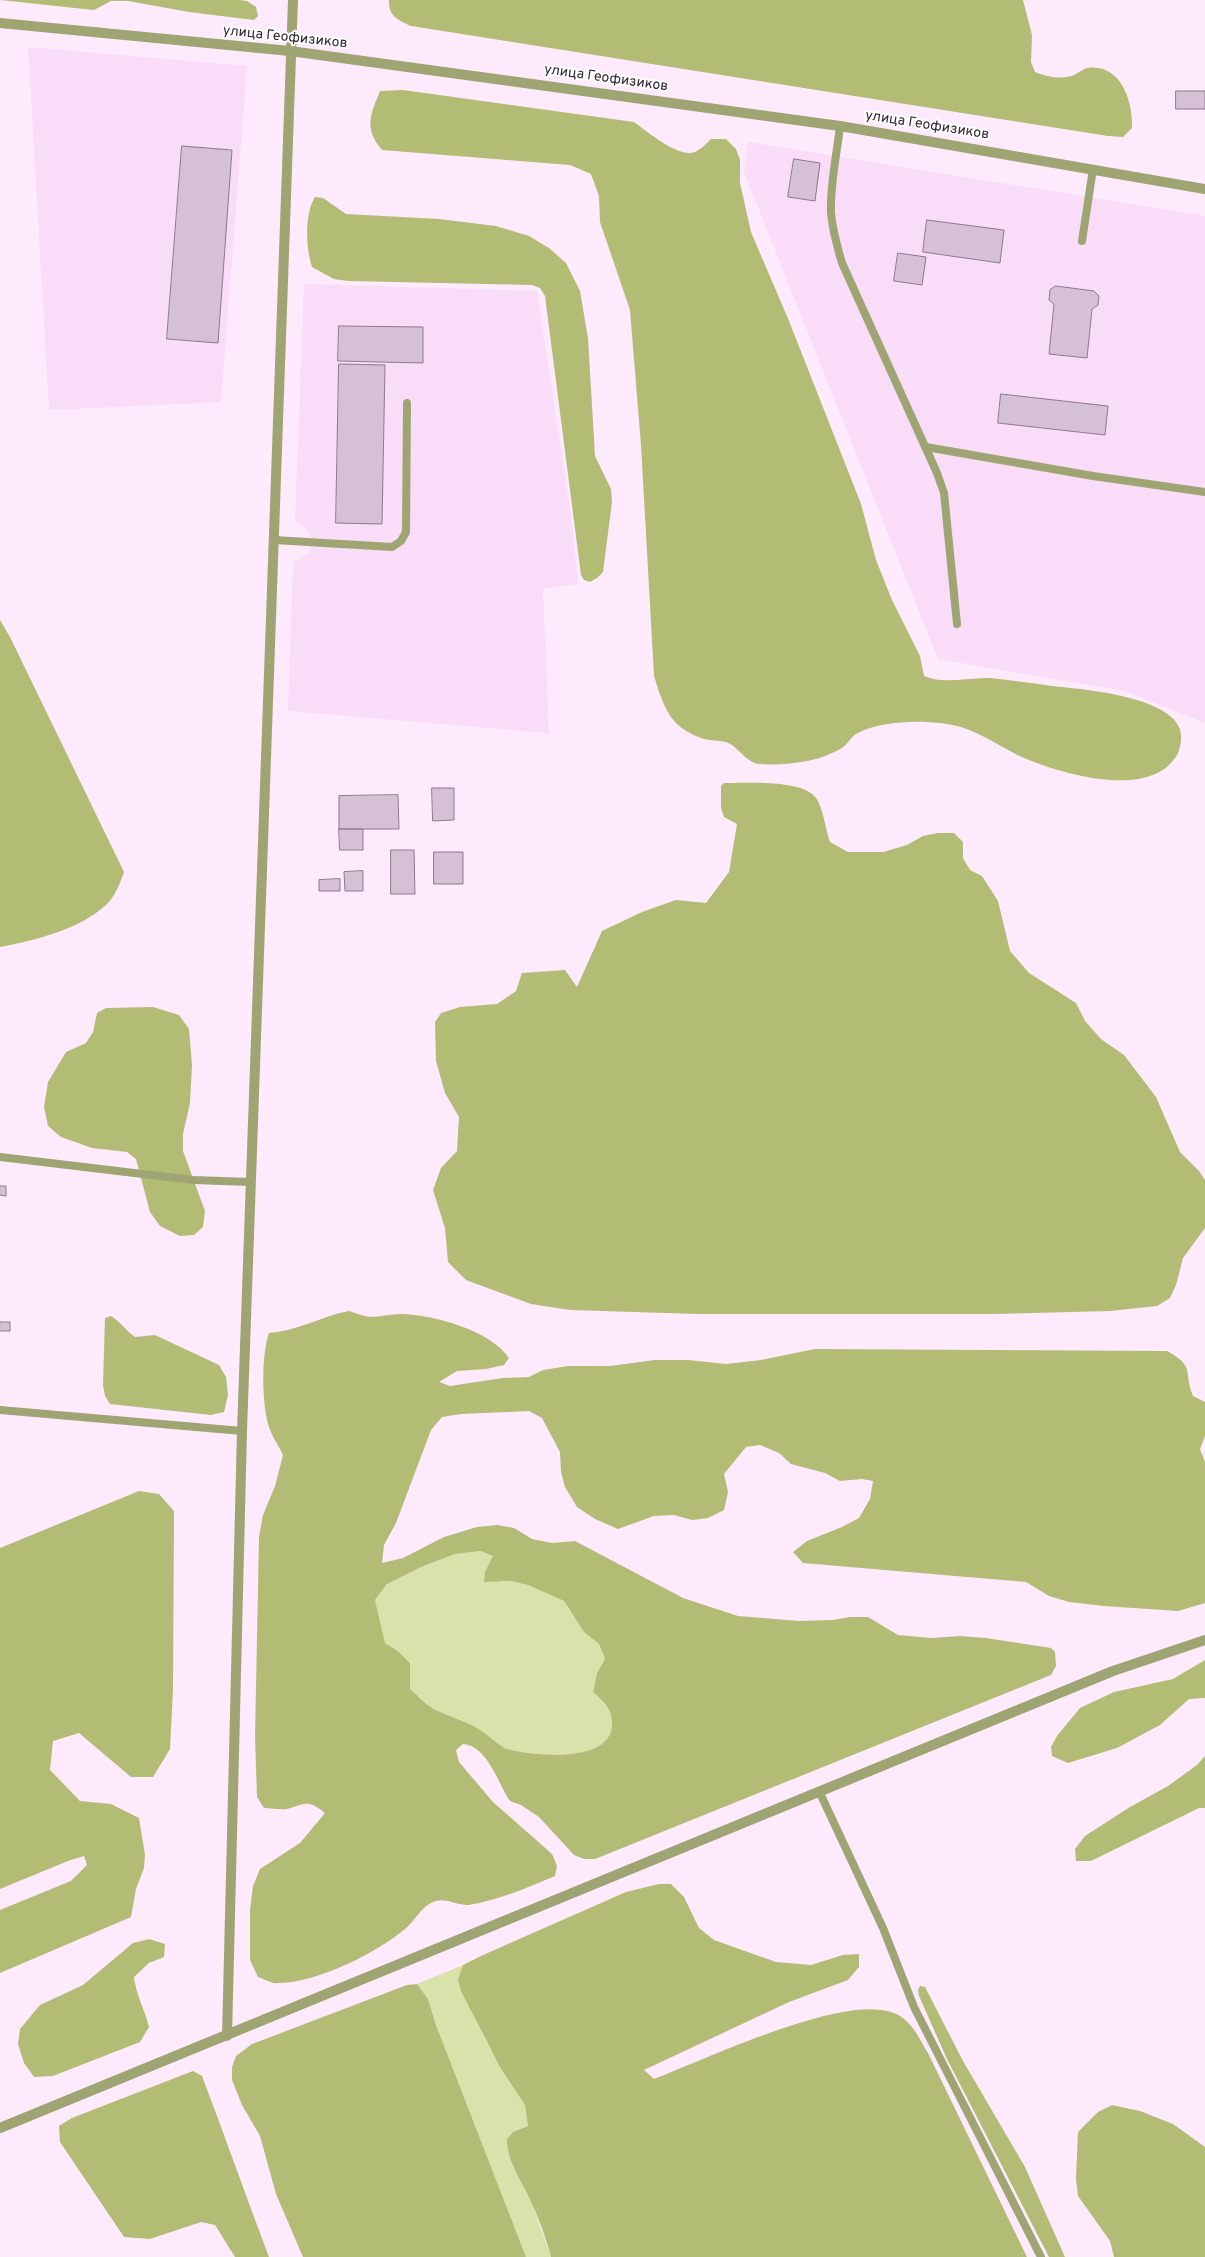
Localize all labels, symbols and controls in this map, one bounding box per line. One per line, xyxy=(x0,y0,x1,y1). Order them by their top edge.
street label: улица Геофизиков xyxy=(222,23,348,53)
street label: улица Геофизиков xyxy=(543,62,669,96)
street label: улица Геофизиков xyxy=(864,108,990,144)

